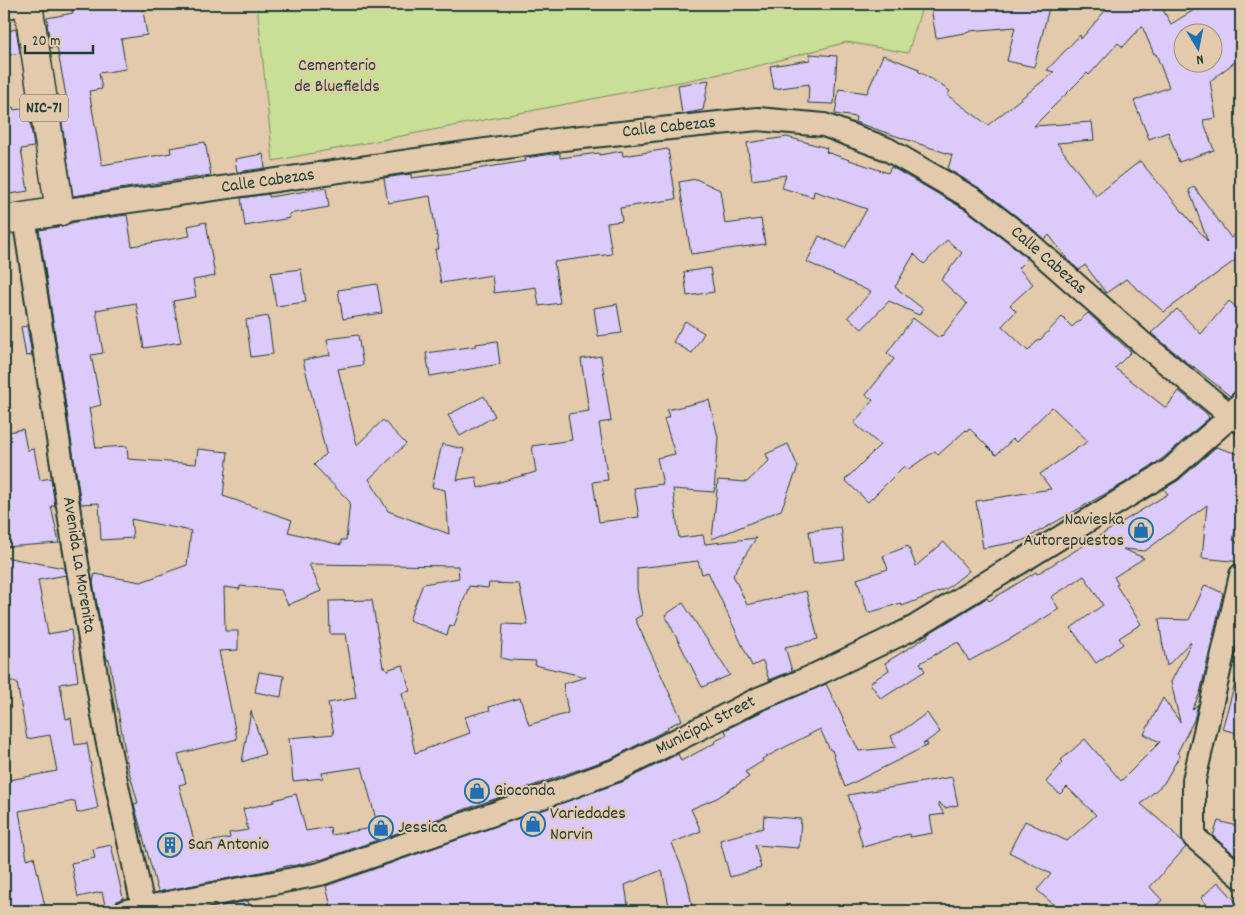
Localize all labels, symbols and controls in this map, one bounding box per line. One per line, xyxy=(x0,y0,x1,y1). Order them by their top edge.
scale bar xyxy=(25,22,92,54)
north arrow xyxy=(1172,22,1222,72)
text: 20 m xyxy=(32,31,60,53)
text: N xyxy=(1195,48,1205,69)
park label: Cementerio de Bluefields xyxy=(294,54,380,100)
road number: NIC-71 xyxy=(20,95,68,122)
street label: Calle Cabezas xyxy=(621,111,717,145)
street label: Calle Cabezas xyxy=(220,163,316,201)
street label: Calle Cabezas xyxy=(1004,221,1092,301)
street label: Avenida La Morenita xyxy=(55,495,101,635)
place label: Navieska Autorepuestos xyxy=(1023,508,1125,554)
shop icon: Navieska Autorepuestos xyxy=(1128,517,1154,543)
street label: Municipal Street xyxy=(652,690,761,762)
shop icon: Gioconda xyxy=(464,778,490,804)
place label: Gioconda xyxy=(494,779,555,804)
place label: Variedades Norvin xyxy=(550,802,626,848)
shop icon: Variedades Norvin xyxy=(520,811,546,837)
shop icon: Jessica xyxy=(368,815,394,841)
place label: Jessica xyxy=(398,816,447,841)
building icon: San Antonio xyxy=(157,832,183,858)
place label: San Antonio xyxy=(188,833,269,858)

